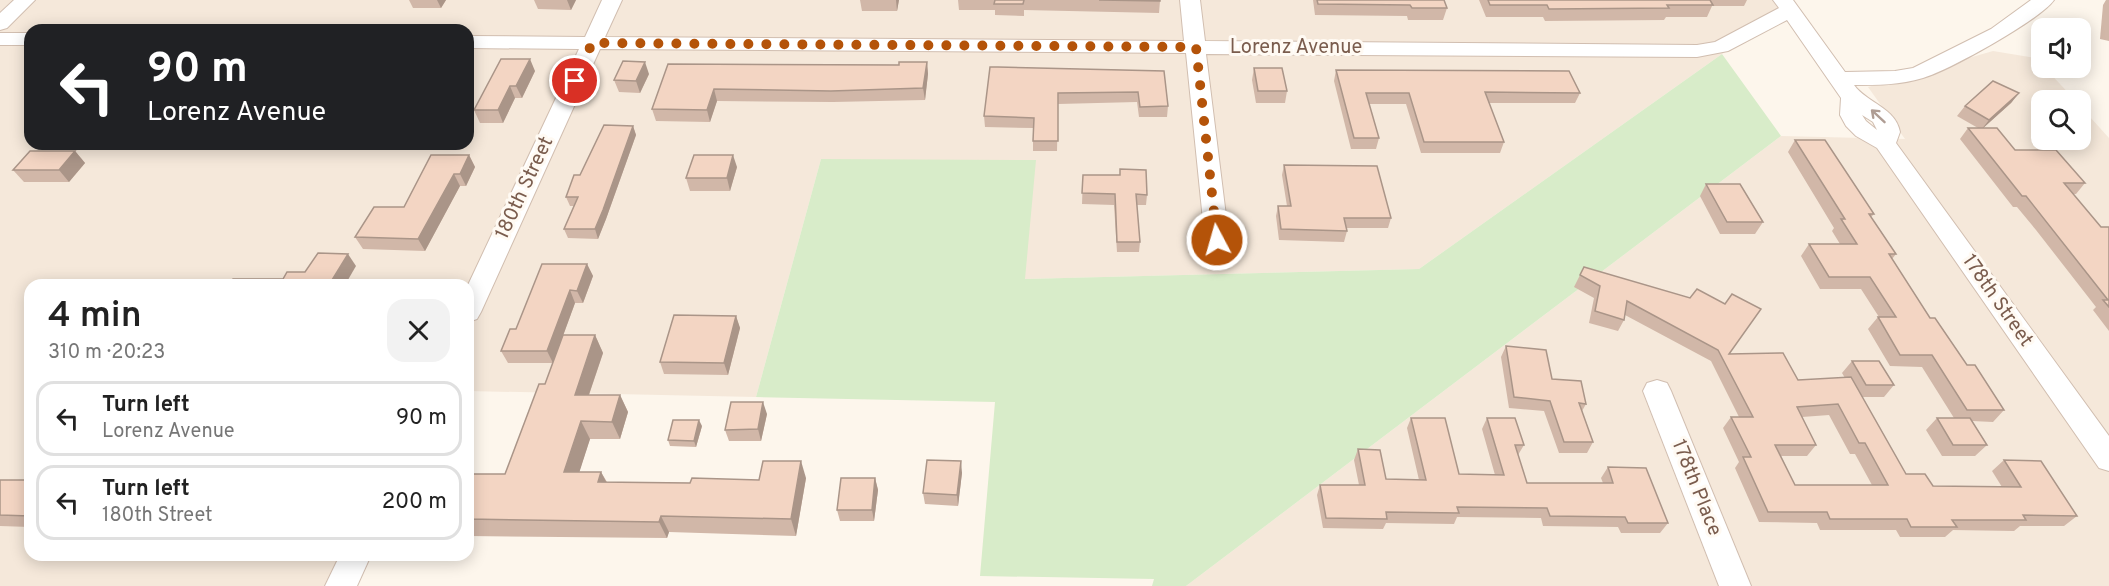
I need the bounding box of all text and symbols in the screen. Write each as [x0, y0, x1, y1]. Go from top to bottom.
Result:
map controls [2031, 18, 2091, 150]
button: sound [2031, 18, 2091, 78]
street label: Lorenz Avenue [1230, 35, 1362, 61]
text: 90 m [147, 44, 248, 97]
icon: left [48, 48, 126, 126]
pin [549, 55, 600, 106]
icon: arrive [558, 64, 591, 97]
button: search [2031, 90, 2091, 150]
text: Lorenz Avenue [147, 96, 326, 130]
one-way arrow [1871, 109, 1886, 123]
street label: 180th Street [490, 132, 560, 244]
position arrow [1185, 208, 1249, 272]
street label: 178th Street [1956, 250, 2038, 352]
text: 4 min [48, 294, 142, 340]
button: close [387, 299, 450, 362]
text: 310 m · 20:23 [48, 340, 165, 366]
text: Turn left [102, 392, 190, 419]
icon: left [51, 402, 84, 435]
text: 90 m [396, 405, 447, 432]
text: Lorenz Avenue [102, 419, 235, 445]
street label: 178th Place [1665, 436, 1727, 540]
text: Turn left [102, 476, 190, 503]
icon: left [51, 486, 84, 519]
text: 200 m [382, 489, 447, 516]
text: 180th Street [102, 503, 213, 529]

